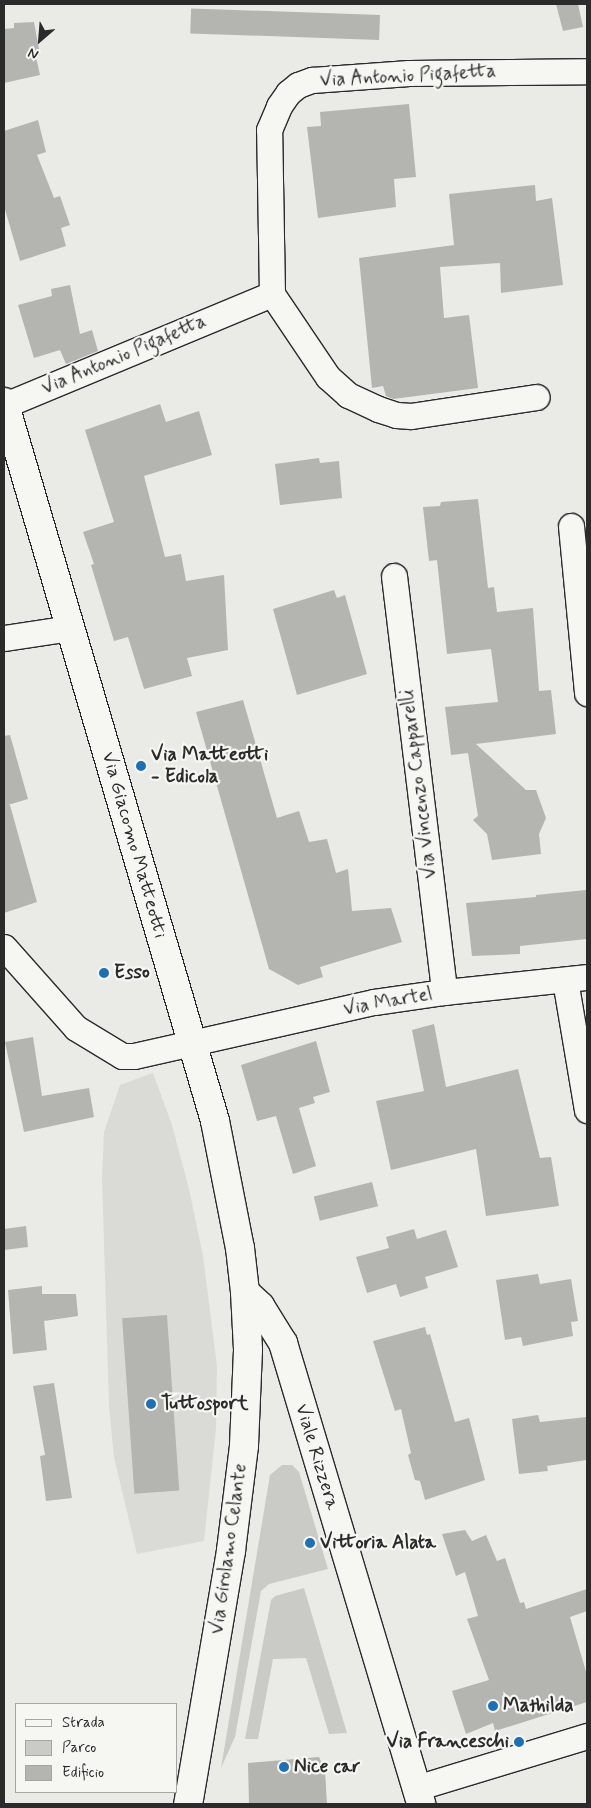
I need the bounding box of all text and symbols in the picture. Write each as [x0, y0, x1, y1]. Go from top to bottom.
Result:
north arrow [15, 15, 65, 65]
text: N [25, 43, 41, 64]
street label: Via Antonio Pigafetta [319, 60, 497, 92]
street label: Via Antonio Pigafetta [38, 310, 210, 400]
street label: Via Vincenzo Capparelli [396, 690, 442, 878]
place label: Via Matteotti - Edicola [151, 744, 267, 788]
street label: Via Giacomo Matteotti [97, 750, 171, 940]
marker: Via Matteotti - Edicola [135, 760, 147, 772]
place label: Esso [114, 962, 150, 984]
marker: Esso [98, 967, 110, 979]
street label: Via Martel [343, 983, 433, 1021]
place label: Tuttosport [161, 1393, 248, 1415]
marker: Tuttosport [145, 1398, 157, 1410]
street label: Viale Rizzera [290, 1402, 344, 1512]
street label: Via Girolamo Celante [205, 1459, 253, 1639]
place label: Vittoria Alata [320, 1532, 436, 1554]
marker: Vittoria Alata [304, 1537, 316, 1549]
place label: Mathilda [503, 1695, 574, 1717]
marker: Mathilda [487, 1700, 499, 1712]
legend [15, 1703, 178, 1793]
text: Strada [62, 1713, 105, 1733]
place label: Via Franceschi [388, 1731, 509, 1753]
marker: Via Franceschi [513, 1736, 525, 1748]
text: Parco [62, 1738, 96, 1758]
place label: Nice car [294, 1756, 359, 1778]
marker: Nice car [278, 1761, 290, 1773]
text: Edificio [62, 1763, 104, 1783]

